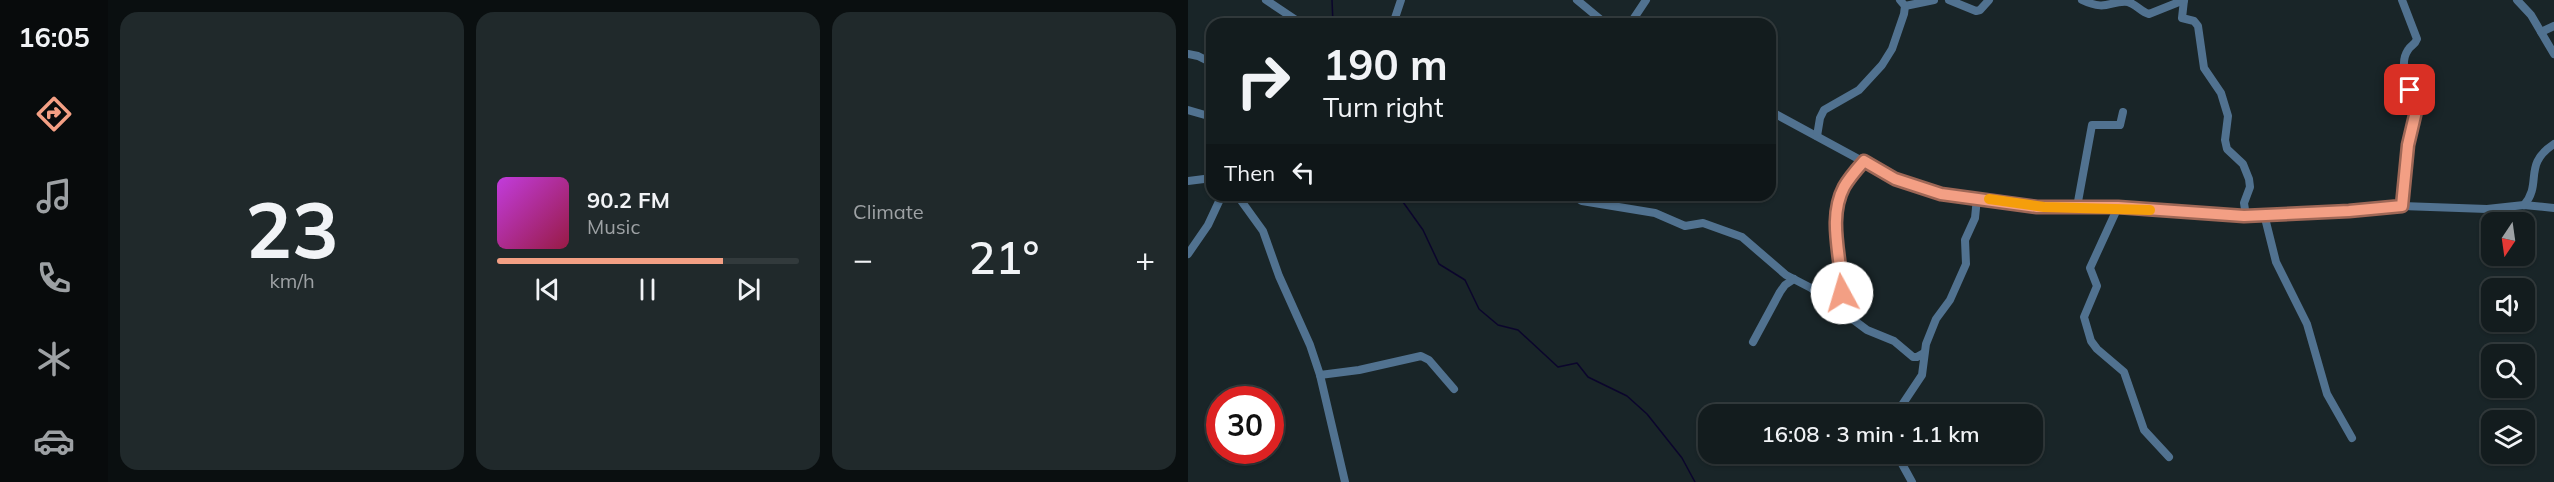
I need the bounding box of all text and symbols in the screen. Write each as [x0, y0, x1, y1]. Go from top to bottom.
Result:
text: 16:05 [18, 20, 90, 54]
text: 190 m [1323, 38, 1448, 91]
icon: right [1224, 42, 1302, 120]
pin [2384, 64, 2435, 115]
icon: arrive [2393, 73, 2426, 106]
text: Turn right [1323, 90, 1443, 124]
icon: directions [33, 93, 75, 135]
icon: left [1287, 156, 1320, 189]
text: Then [1224, 159, 1275, 187]
icon: music [33, 175, 75, 217]
text: 23 [245, 180, 339, 278]
text: 90.2 FM [587, 186, 670, 214]
text: Climate [853, 199, 924, 224]
north arrow [2481, 212, 2535, 266]
map controls [2481, 212, 2535, 464]
text: Music [587, 214, 640, 239]
text: 21° [969, 229, 1039, 285]
text: − [853, 238, 873, 279]
text: + [1135, 238, 1155, 279]
icon: phone [33, 257, 75, 299]
position arrow [1810, 261, 1874, 325]
text: km/h [269, 268, 315, 293]
icon: previous [531, 273, 564, 306]
icon: pause [631, 273, 664, 306]
icon: next [732, 273, 765, 306]
button: sound [2481, 278, 2535, 332]
icon: climate [33, 338, 75, 380]
button: search [2481, 344, 2535, 398]
speed limit sign: 30 [1206, 386, 1284, 464]
button: layers [2481, 410, 2535, 464]
icon: car [33, 420, 75, 462]
text: 16:08 · 3 min · 1.1 km [1762, 420, 1979, 448]

